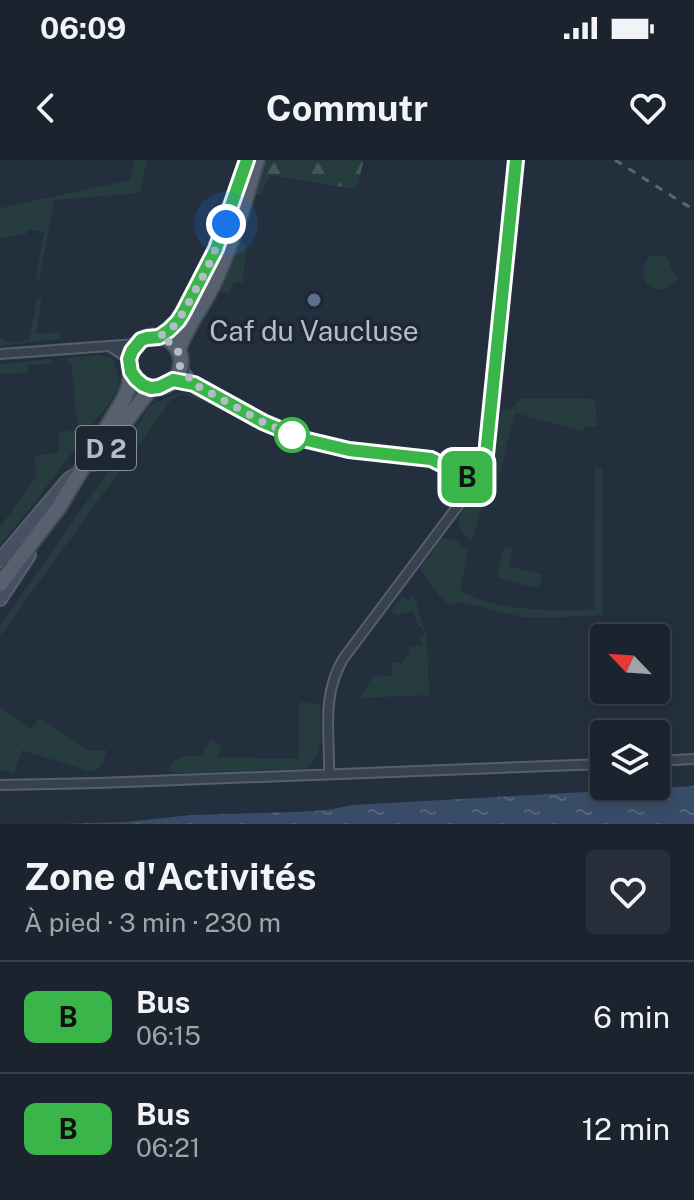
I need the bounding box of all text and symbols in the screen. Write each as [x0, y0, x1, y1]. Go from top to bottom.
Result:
text: 06:09 [40, 10, 126, 46]
icon: back [24, 86, 68, 130]
icon: heart [626, 86, 670, 130]
text: Commutr [266, 87, 428, 129]
your location [206, 204, 246, 244]
marker: Caf du Vaucluse [305, 291, 323, 309]
place label: Caf du Vaucluse [209, 314, 419, 347]
unlabelled marker [275, 418, 309, 452]
road number: D 2 [76, 426, 136, 470]
line badge: B [441, 451, 493, 503]
text: B [457, 460, 477, 493]
north arrow [590, 624, 670, 704]
map controls [590, 624, 670, 800]
button: layers [590, 720, 670, 800]
button: heart [586, 850, 670, 934]
text: Zone d'Activités [24, 854, 316, 899]
text: À pied · 3 min · 230 m [24, 907, 281, 938]
text: Bus [136, 984, 190, 1020]
text: 6 min [593, 999, 670, 1035]
text: B [58, 1000, 78, 1033]
text: 06:15 [136, 1020, 201, 1051]
text: Bus [136, 1096, 190, 1132]
text: 12 min [582, 1111, 670, 1147]
text: B [58, 1112, 78, 1145]
text: 06:21 [136, 1132, 200, 1163]

